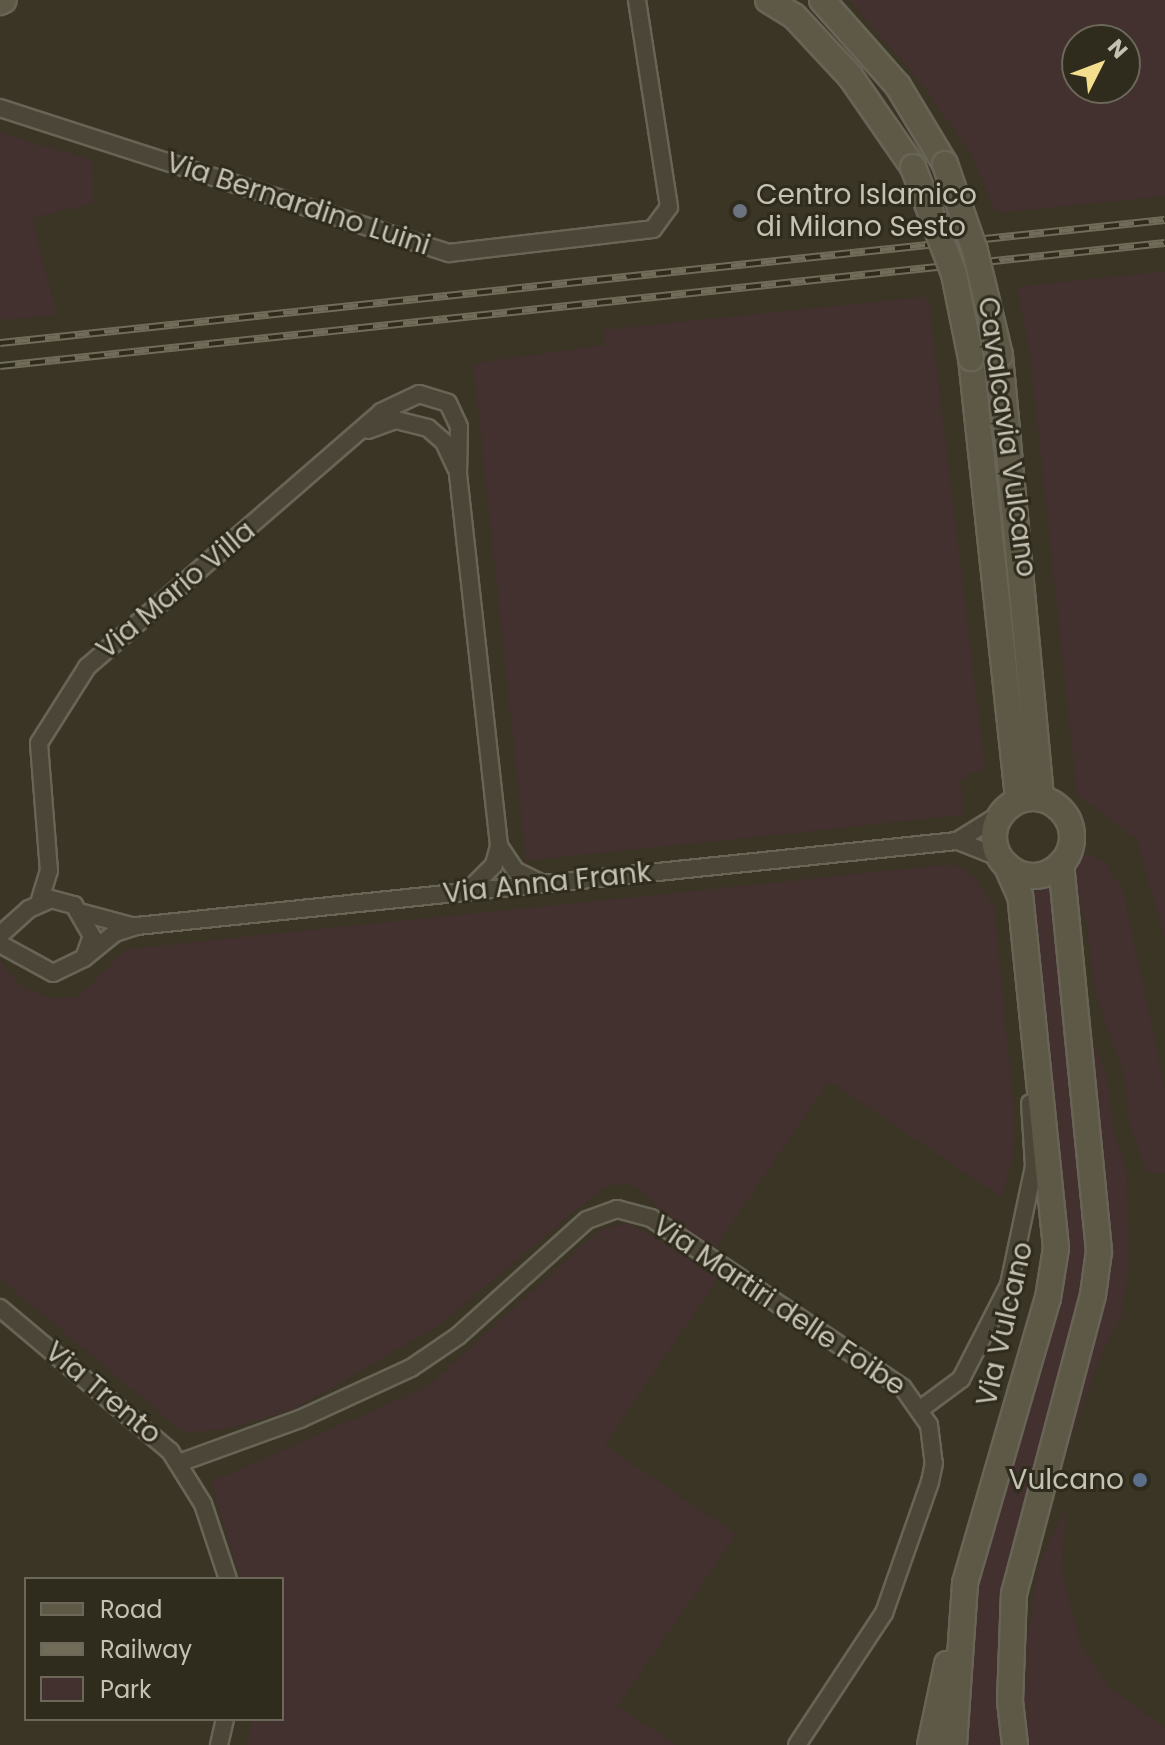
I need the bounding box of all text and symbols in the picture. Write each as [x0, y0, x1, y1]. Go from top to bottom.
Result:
north arrow [1061, 24, 1141, 104]
text: N [1101, 32, 1135, 65]
street label: Via Bernardino Luini [162, 145, 434, 263]
place label: Centro Islamico di Milano Sesto [756, 178, 977, 244]
marker: Centro Islamico di Milano Sesto [731, 202, 749, 220]
street label: Cavalcavia Vulcano [971, 295, 1043, 579]
street label: Via Mario Villa [90, 514, 262, 666]
street label: Via Anna Frank [441, 855, 653, 911]
street label: Via Martiri delle Foibe [646, 1209, 912, 1403]
street label: Via Vulcano [970, 1239, 1040, 1409]
street label: Via Trento [38, 1335, 168, 1451]
place label: Vulcano [1009, 1463, 1124, 1497]
marker: Vulcano [1131, 1471, 1149, 1489]
legend [24, 1577, 284, 1721]
text: Road [100, 1593, 162, 1626]
text: Railway [100, 1633, 192, 1666]
text: Park [100, 1673, 151, 1706]

